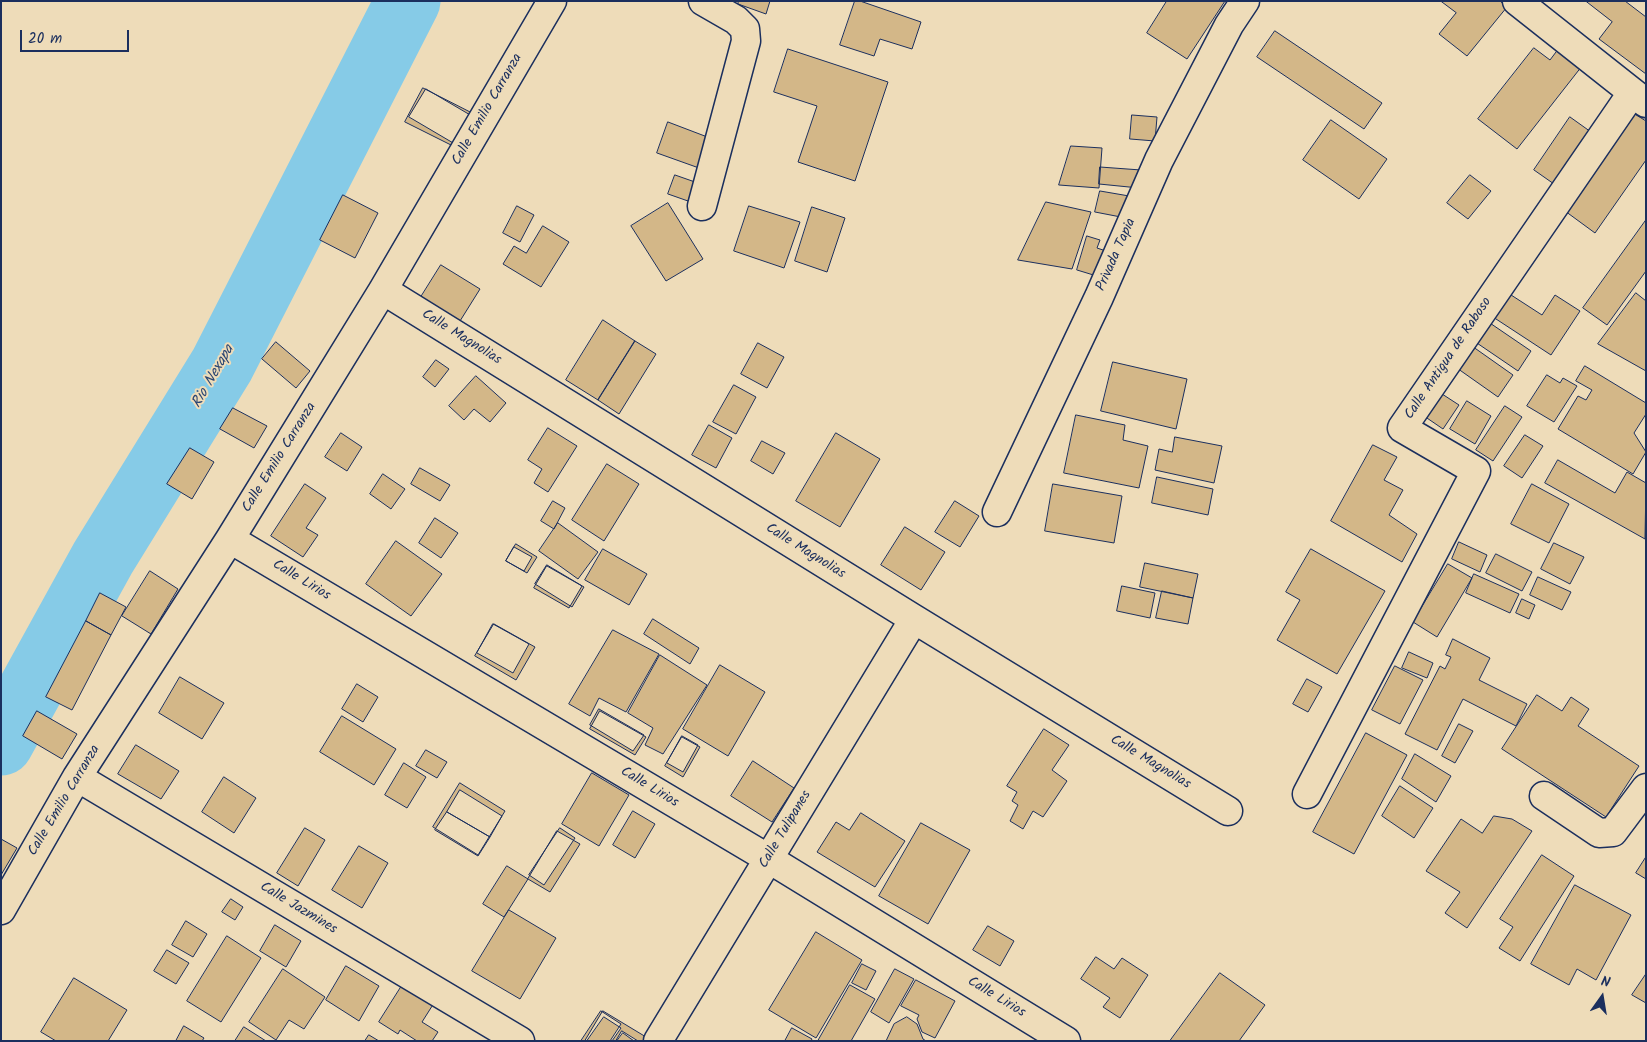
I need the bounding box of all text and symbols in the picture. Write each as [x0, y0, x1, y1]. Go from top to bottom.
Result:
scale bar [22, 20, 131, 52]
text: 20 m [28, 27, 62, 51]
street label: Calle Emilio Carranza [449, 51, 527, 169]
street label: Privada Tapia [1093, 216, 1141, 294]
street label: Calle Antigua de Raboso [1402, 295, 1496, 423]
street label: Calle Magnolias [418, 307, 504, 369]
water label: Rio Nexapa [189, 342, 239, 412]
street label: Calle Emilio Carranza [239, 400, 321, 516]
street label: Calle Magnolias [762, 521, 848, 583]
street label: Calle Lirios [269, 557, 333, 605]
street label: Calle Magnolias [1107, 732, 1193, 794]
street label: Calle Emilio Carranza [25, 743, 105, 859]
street label: Calle Lirios [617, 764, 681, 812]
street label: Calle Tulipanes [756, 788, 816, 872]
street label: Calle Jazmines [256, 879, 340, 939]
text: N [1599, 971, 1612, 994]
north arrow [1577, 972, 1627, 1022]
street label: Calle Lirios [964, 974, 1028, 1022]

